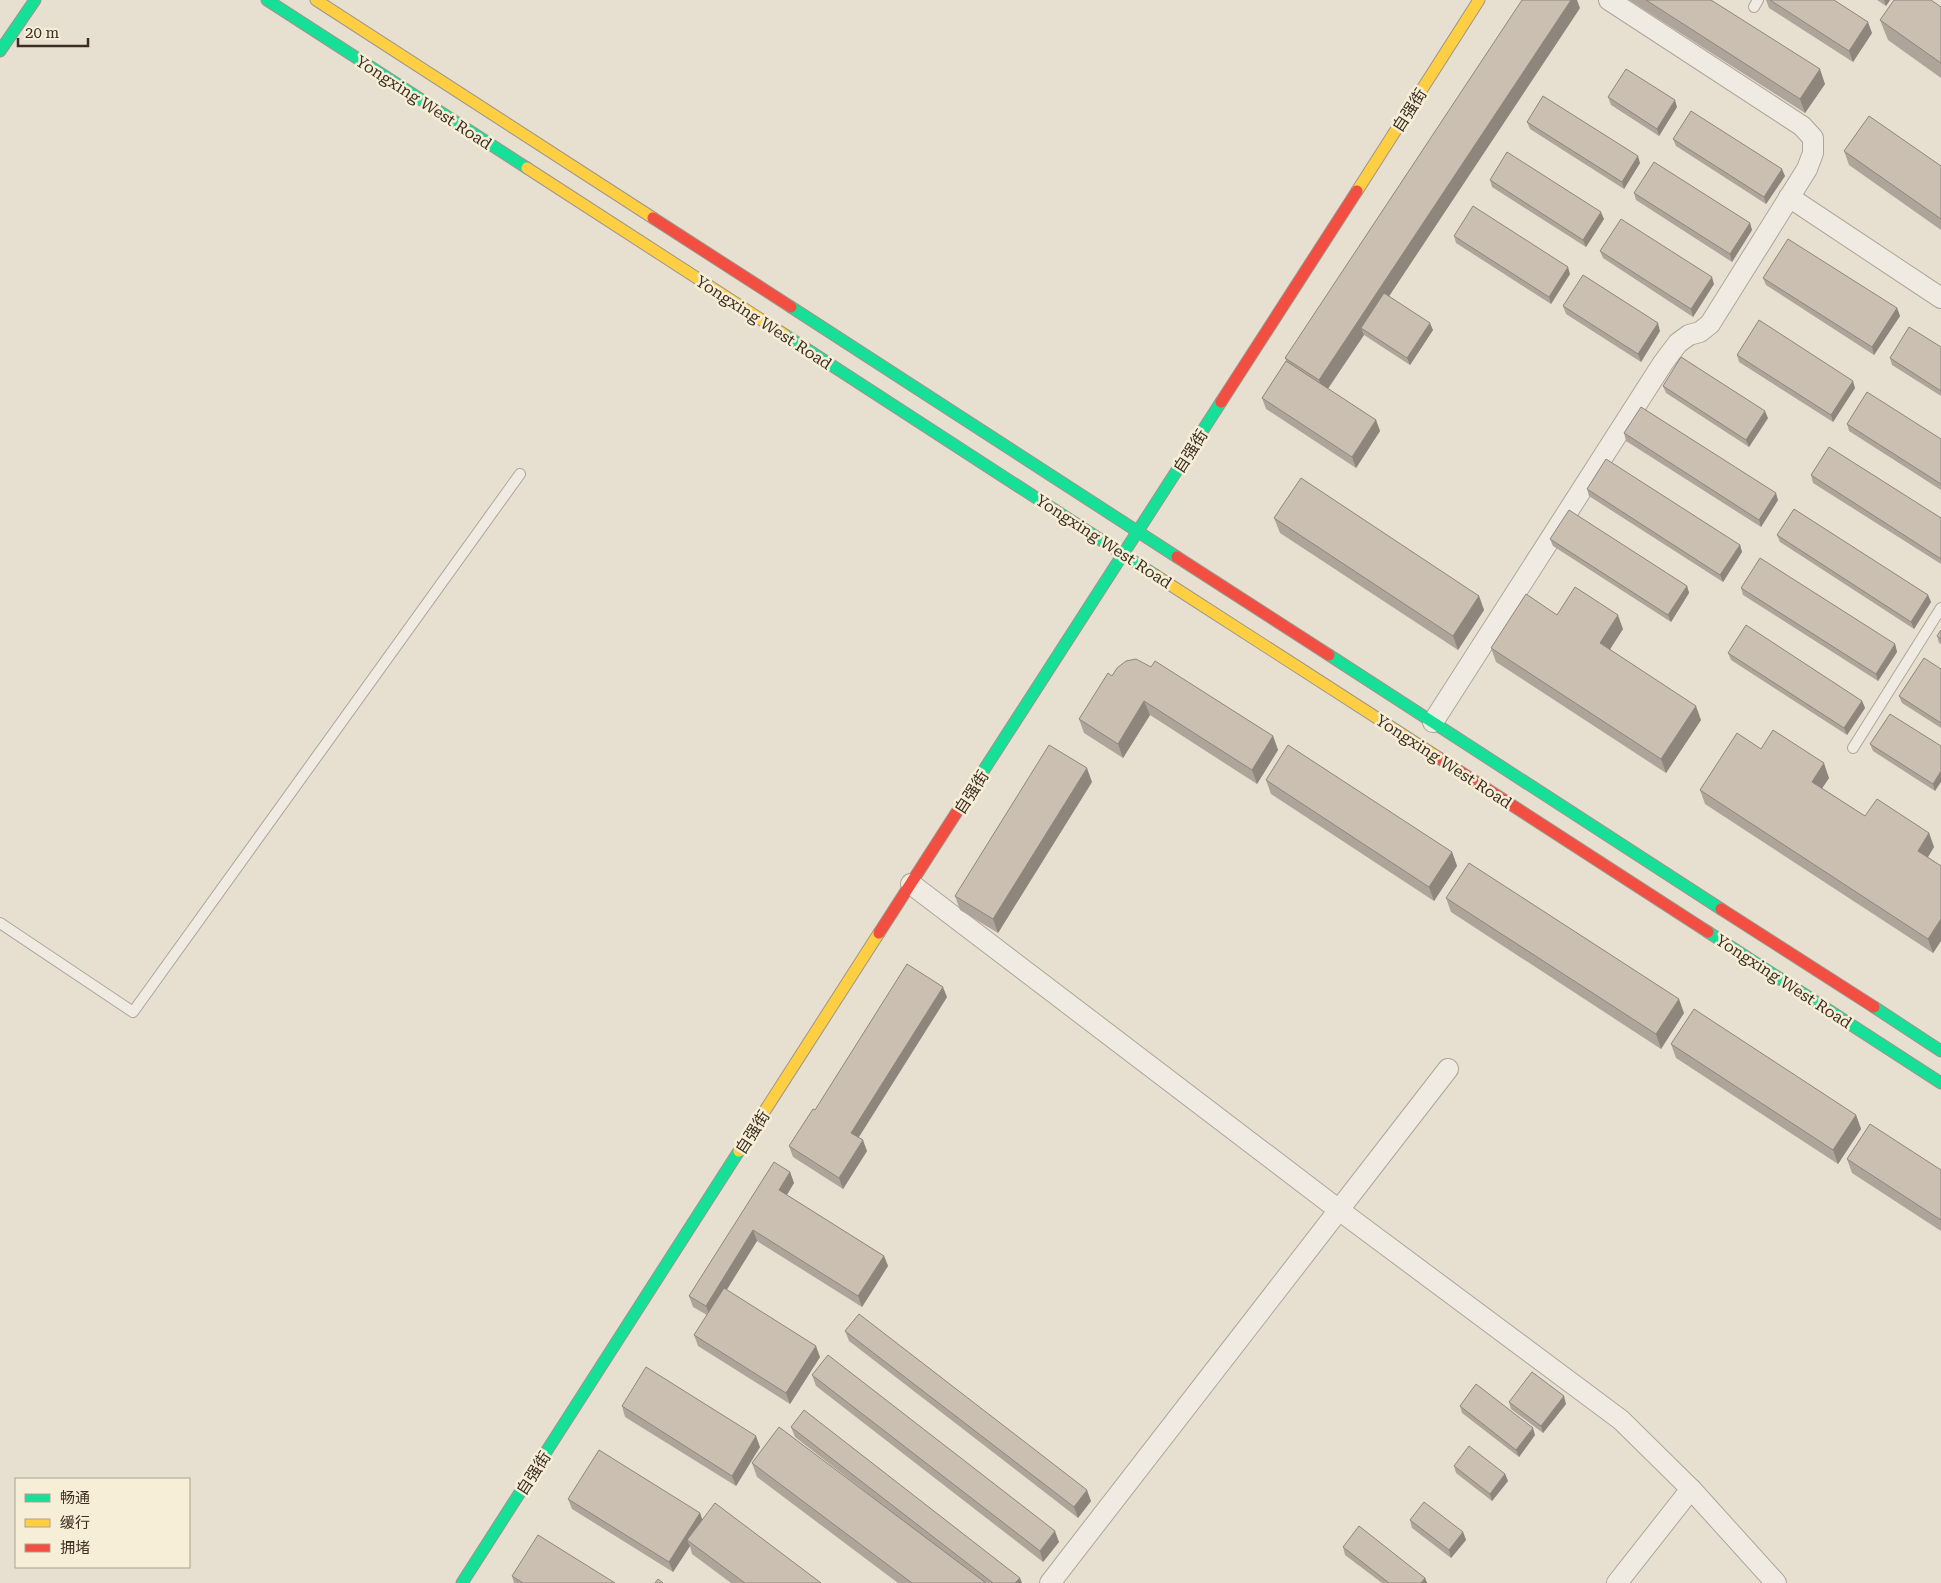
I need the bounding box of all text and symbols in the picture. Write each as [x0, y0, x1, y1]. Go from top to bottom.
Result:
scale bar [18, 15, 88, 47]
text: 20 m [25, 24, 60, 42]
street label: Yongxing West Road [352, 51, 495, 154]
street label: 自强街 [1388, 85, 1430, 136]
street label: Yongxing West Road [692, 271, 835, 374]
street label: 自强街 [1169, 426, 1211, 477]
street label: Yongxing West Road [1032, 490, 1175, 593]
street label: Yongxing West Road [1372, 710, 1515, 813]
street label: 自强街 [950, 767, 992, 818]
street label: Yongxing West Road [1712, 930, 1855, 1033]
street label: 自强街 [731, 1107, 773, 1158]
street label: 自强街 [512, 1448, 554, 1499]
legend [15, 1478, 190, 1568]
text: 畅通 [60, 1489, 90, 1507]
text: 缓行 [60, 1514, 90, 1532]
text: 拥堵 [60, 1539, 90, 1557]

